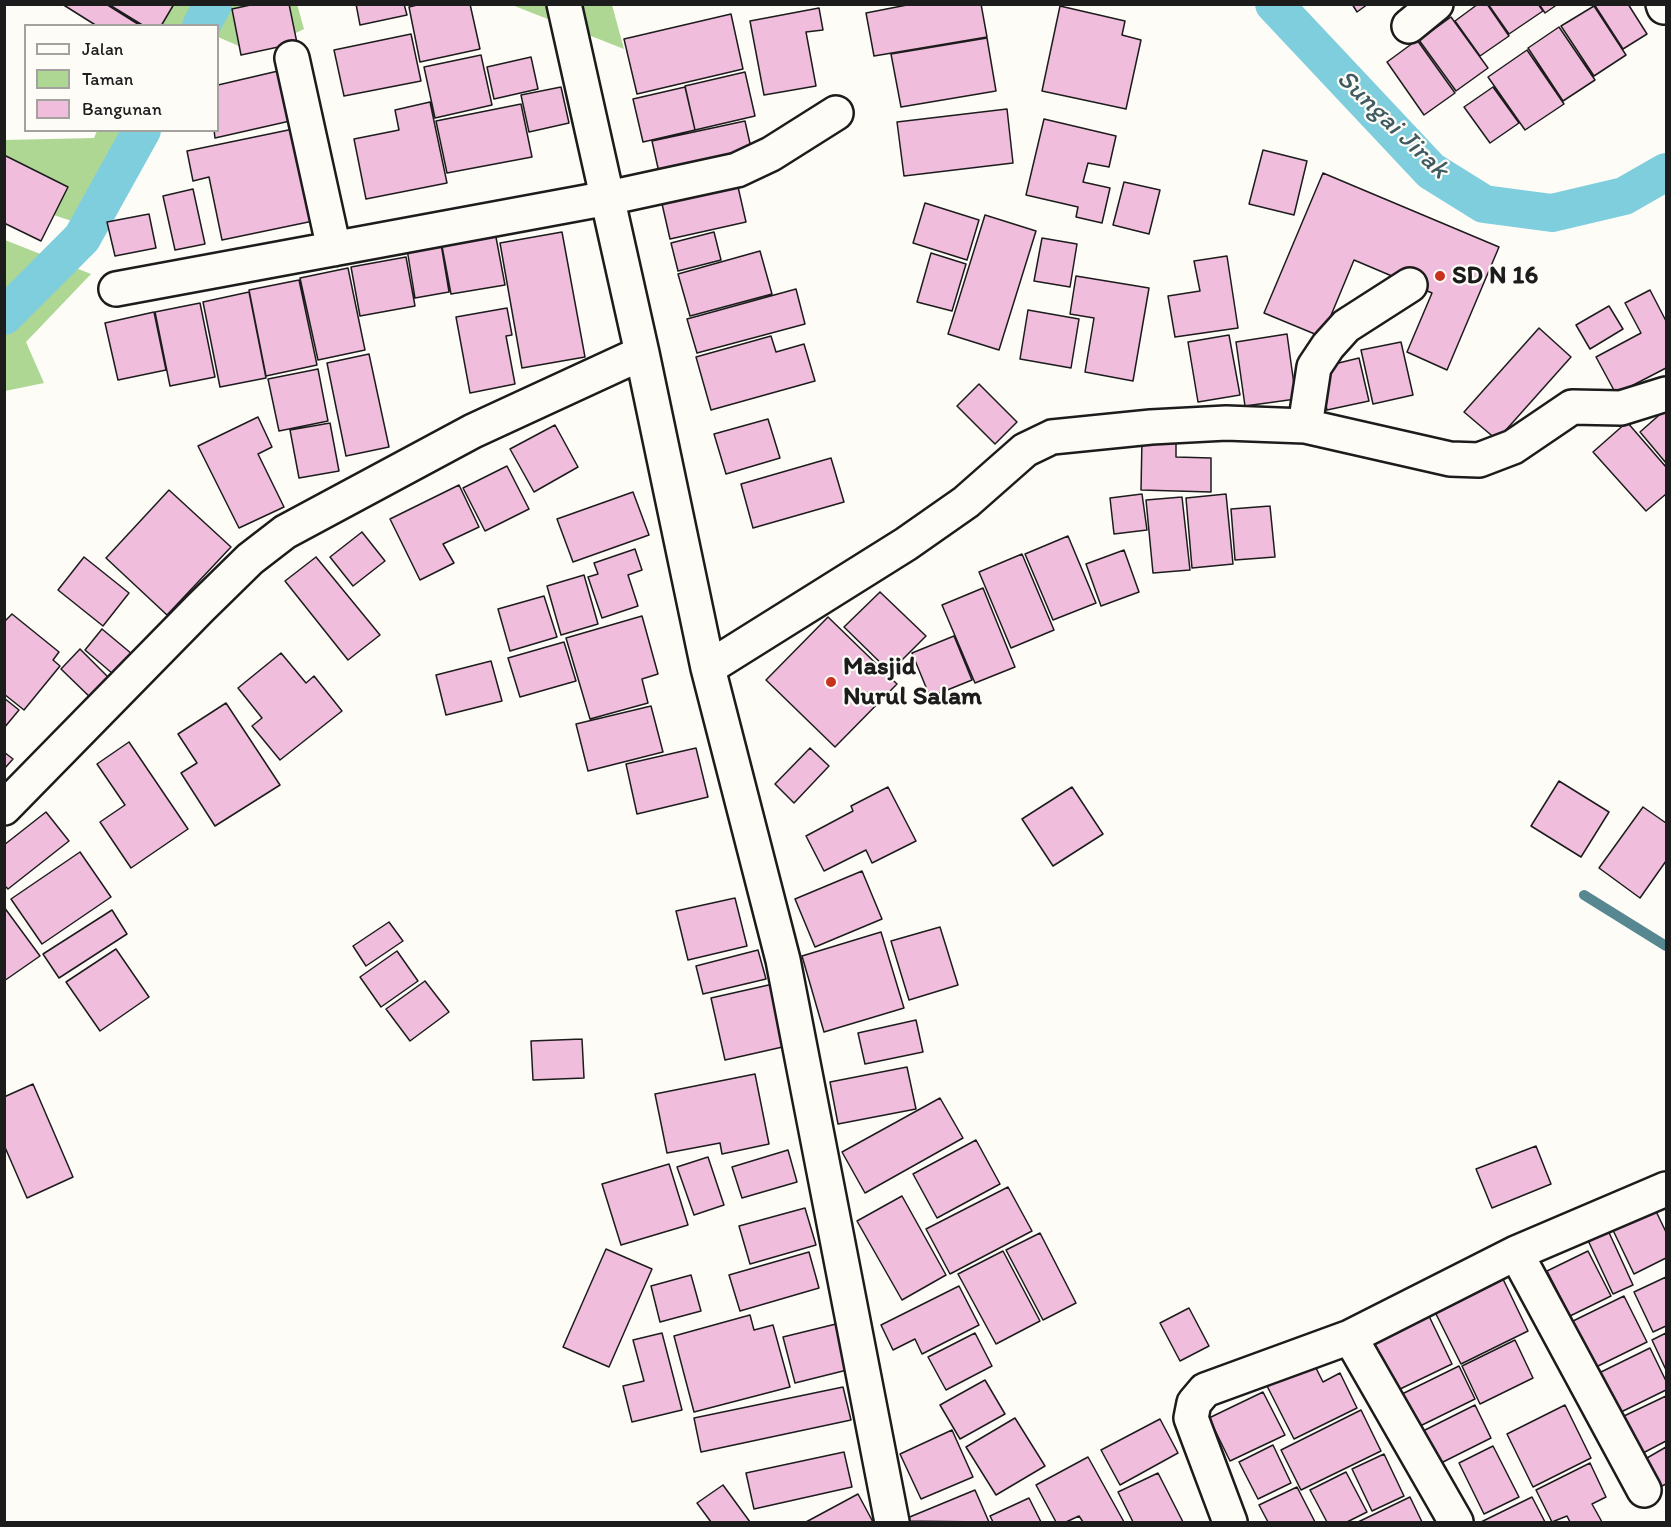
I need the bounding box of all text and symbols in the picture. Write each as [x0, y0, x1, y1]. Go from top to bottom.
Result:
legend [24, 24, 219, 132]
text: Jalan [82, 38, 123, 60]
water label: Sungai Jirak [1329, 64, 1455, 186]
text: Taman [82, 68, 133, 90]
text: Bangunan [82, 98, 162, 120]
place label: SD N 16 [1452, 260, 1538, 292]
marker: SD N 16 [1433, 269, 1447, 283]
place label: Masjid Nurul Salam [843, 651, 982, 712]
marker: Masjid Nurul Salam [824, 675, 838, 689]

